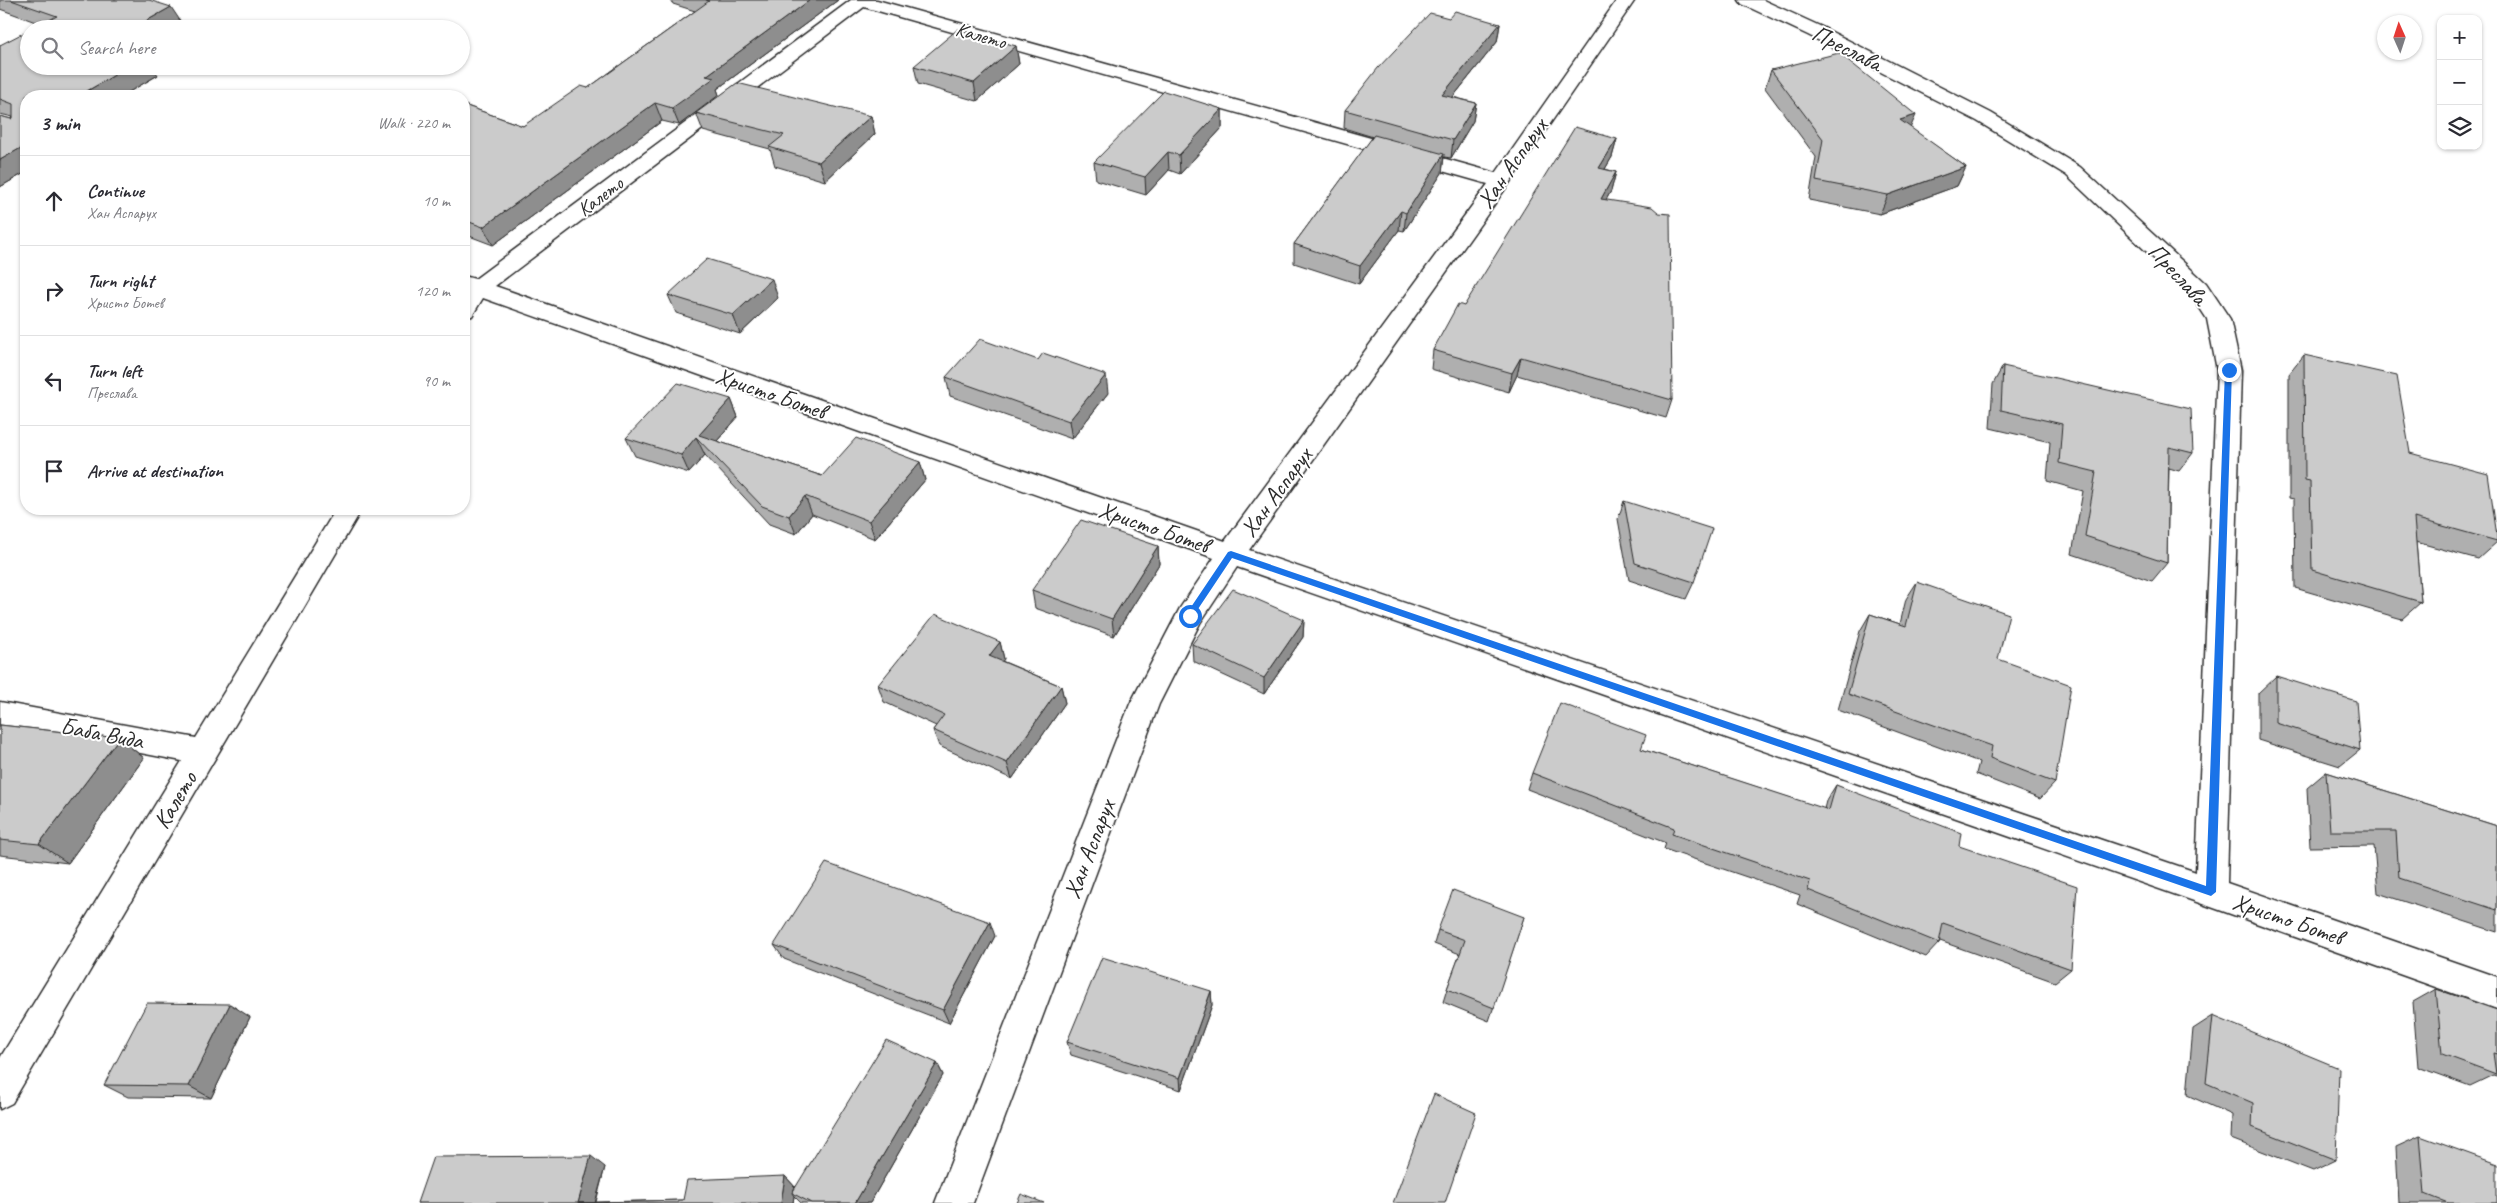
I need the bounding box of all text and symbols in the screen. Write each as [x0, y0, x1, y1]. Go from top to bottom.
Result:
north arrow [2377, 15, 2422, 60]
map controls [2437, 15, 2482, 150]
button: + [2437, 15, 2482, 60]
street label: Калето [953, 16, 1010, 55]
street label: Преслава [1807, 18, 1889, 79]
search box [20, 20, 470, 75]
icon: search [38, 34, 66, 62]
text: Search here [78, 36, 155, 60]
button: − [2437, 60, 2482, 105]
button: layers [2437, 105, 2482, 150]
text: 3 min [40, 110, 80, 136]
street label: Хан Аспарух [1470, 111, 1555, 214]
text: Walk · 220 m [378, 113, 450, 133]
street label: Калето [572, 170, 629, 222]
text: Continue [87, 179, 144, 203]
icon: ahead [40, 187, 68, 215]
text: 10 m [423, 191, 450, 211]
text: Хан Аспарух [87, 203, 156, 223]
street label: Преслава [2142, 237, 2216, 313]
text: Turn right [87, 269, 154, 293]
icon: right [40, 277, 68, 305]
text: 120 m [416, 281, 450, 301]
text: Христо Ботев [87, 293, 163, 313]
text: Turn left [87, 359, 142, 383]
route end [2218, 359, 2241, 382]
street label: Христо Ботев [712, 360, 834, 427]
icon: left [40, 367, 68, 395]
text: 90 m [423, 371, 450, 391]
text: Преслава [87, 383, 137, 403]
street label: Хан Аспарух [1234, 440, 1320, 543]
icon: arrive [40, 457, 68, 485]
text: Arrive at destination [87, 459, 223, 483]
street label: Христо Ботев [1095, 494, 1217, 561]
route start [1179, 605, 1202, 628]
street label: Баба Вида [58, 710, 147, 756]
street label: Калето [146, 765, 205, 834]
street label: Хан Аспарух [1056, 794, 1122, 903]
street label: Христо Ботев [2229, 886, 2351, 953]

